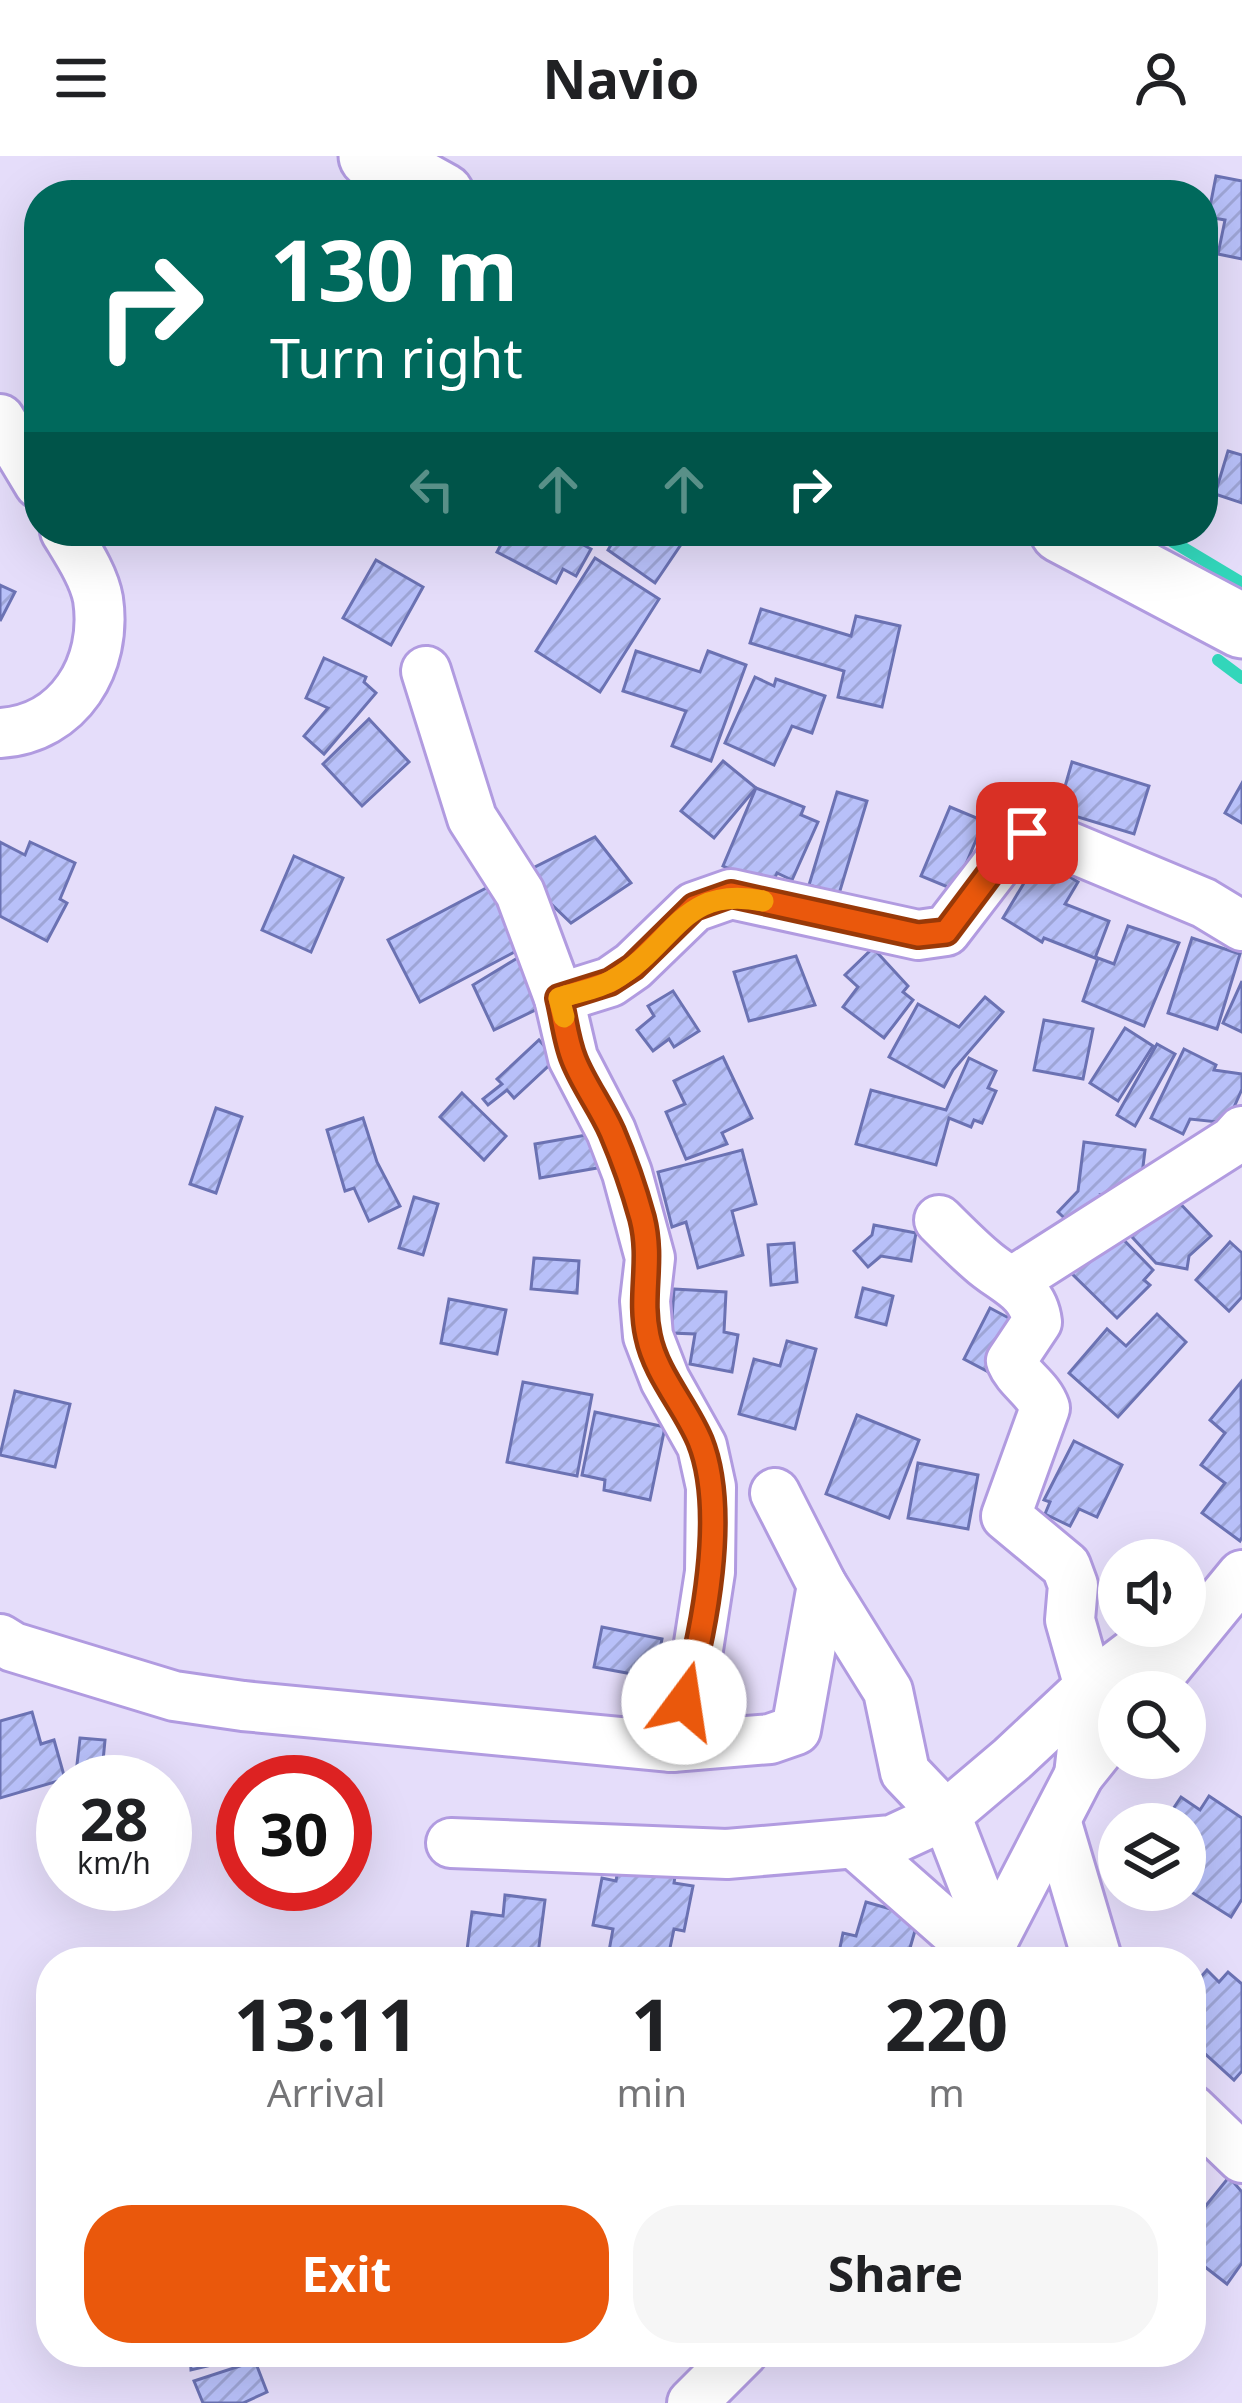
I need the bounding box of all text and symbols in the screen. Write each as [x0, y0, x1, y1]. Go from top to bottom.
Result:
text: Navio [543, 41, 699, 115]
icon: menu [48, 45, 114, 111]
icon: person [1128, 45, 1194, 111]
text: 130 m [270, 211, 518, 326]
icon: right [72, 228, 228, 384]
text: Turn right [270, 320, 523, 394]
icon: left [399, 456, 465, 522]
icon: ahead [525, 456, 591, 522]
icon: ahead [651, 456, 717, 522]
icon: right [777, 456, 843, 522]
pin [976, 782, 1078, 884]
icon: arrive [994, 800, 1060, 866]
map controls [1098, 1539, 1206, 1911]
button: sound [1098, 1539, 1206, 1647]
position arrow [621, 1639, 747, 1765]
button: search [1098, 1671, 1206, 1779]
speed limit sign: 30 [216, 1755, 372, 1911]
text: 28 [80, 1777, 148, 1859]
button: layers [1098, 1803, 1206, 1911]
text: km/h [77, 1842, 151, 1883]
text: 13:11 [234, 1974, 419, 2072]
text: 1 [631, 1974, 672, 2072]
text: 220 [885, 1974, 1008, 2072]
text: Arrival [267, 2065, 386, 2118]
text: min [616, 2065, 687, 2118]
text: m [928, 2065, 965, 2118]
button: Exit [84, 2205, 609, 2343]
button: Share [633, 2205, 1158, 2343]

